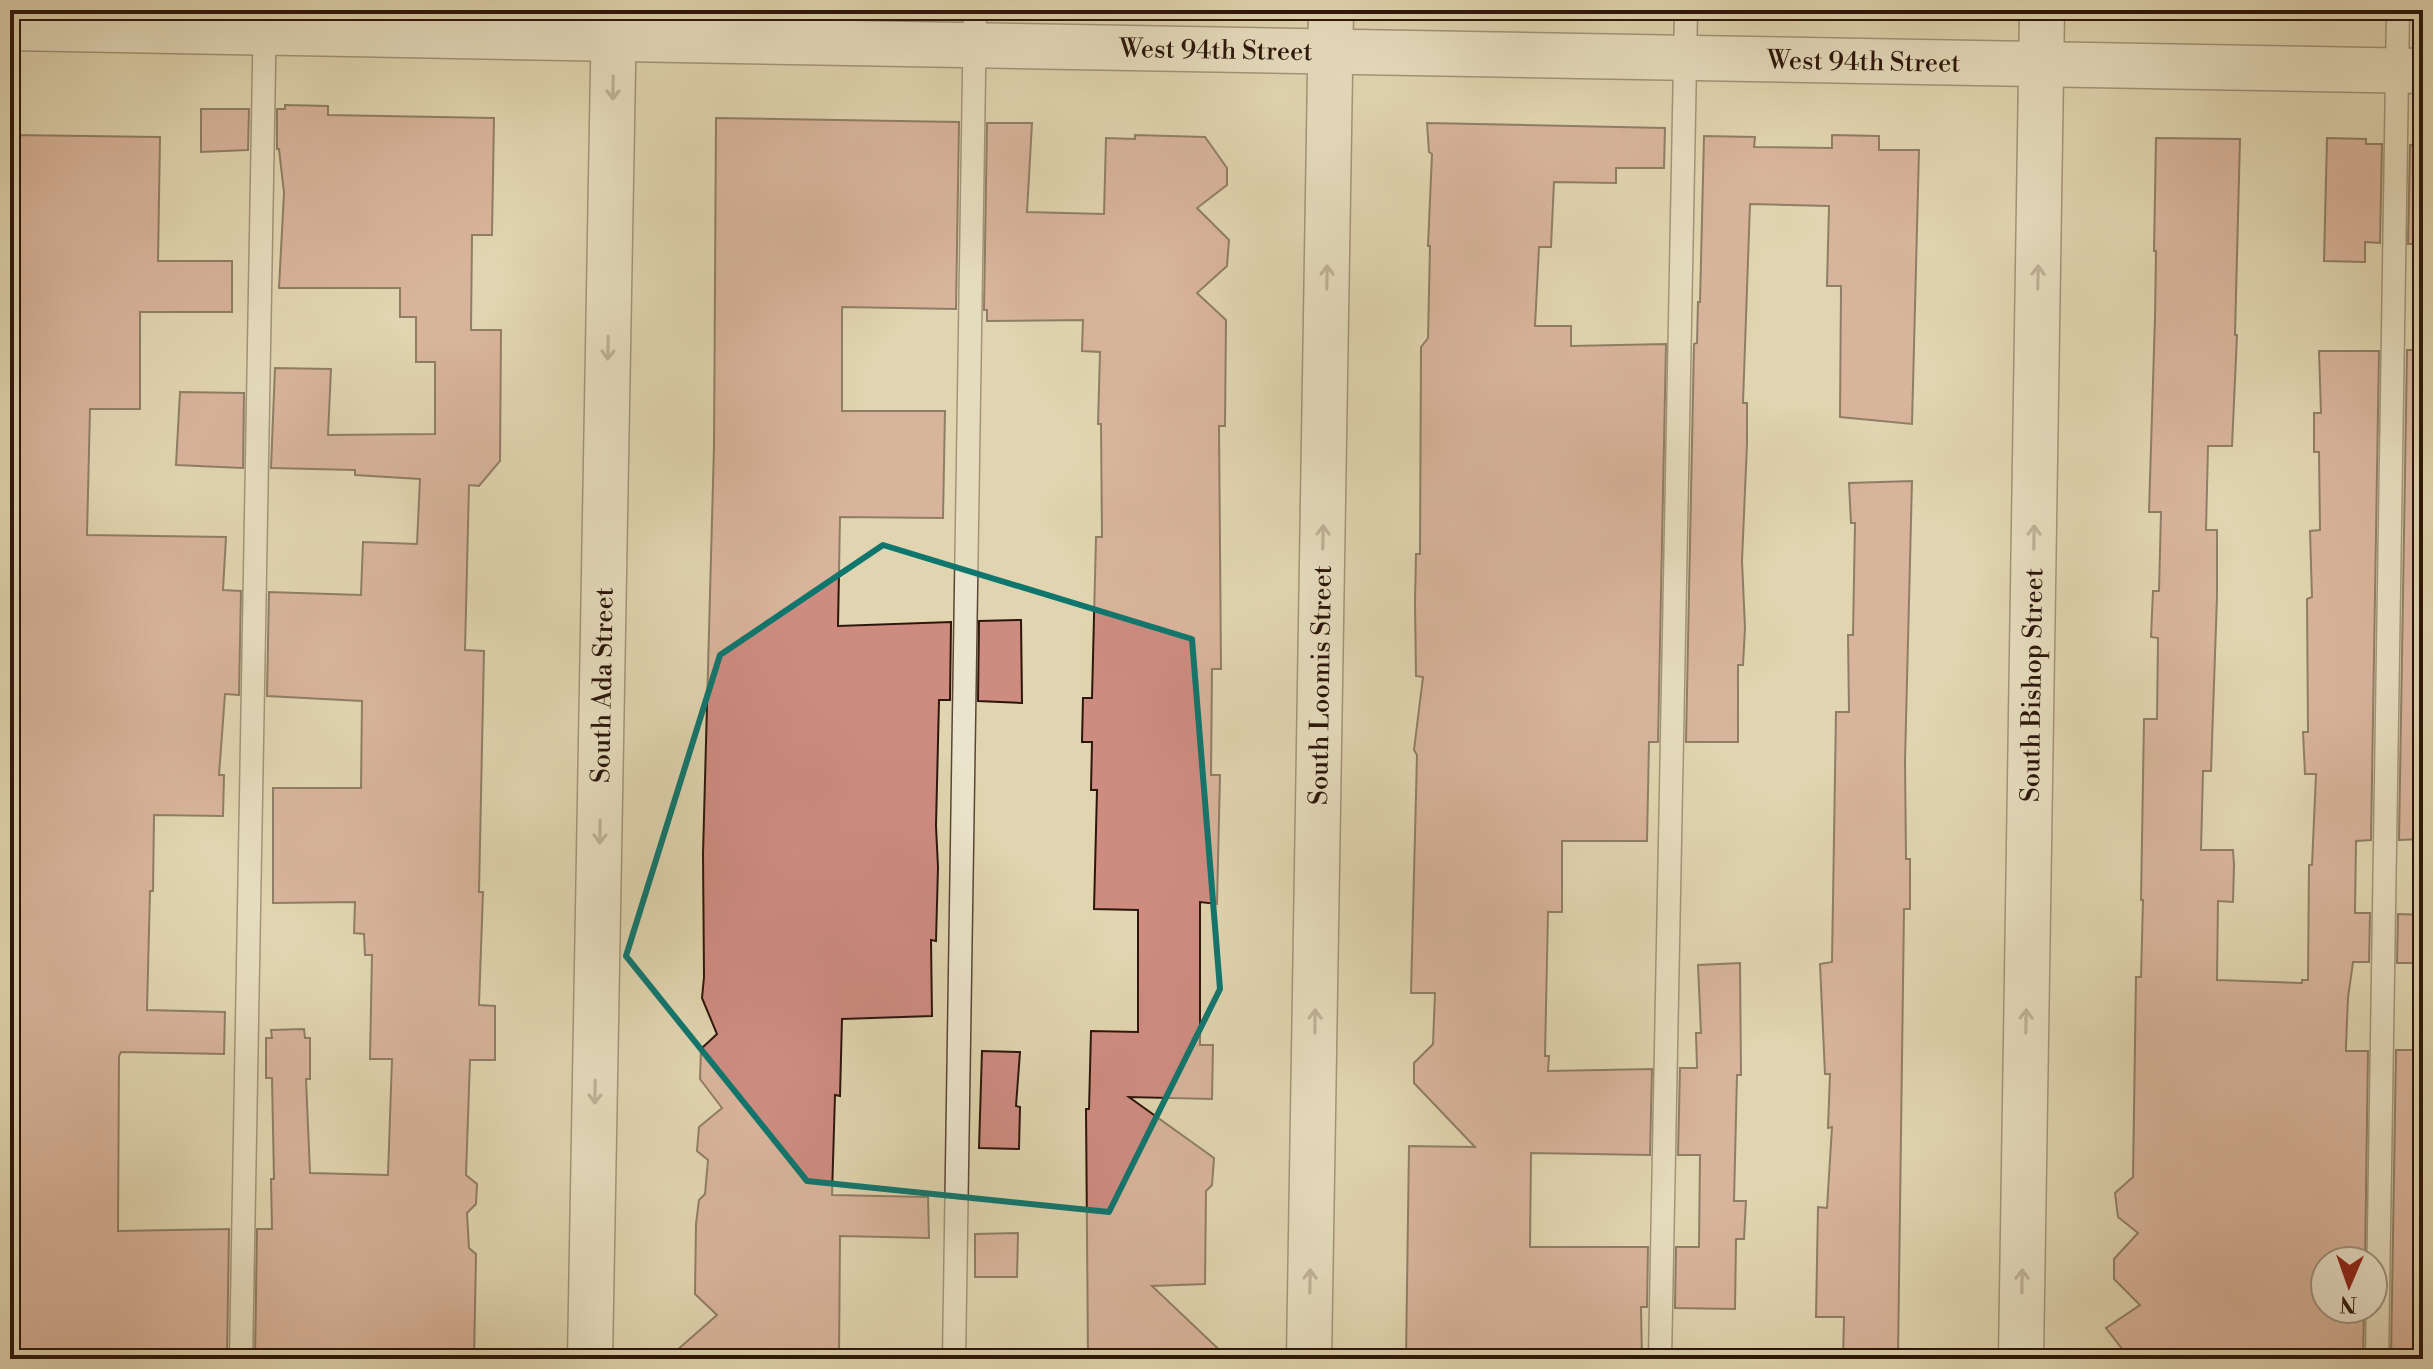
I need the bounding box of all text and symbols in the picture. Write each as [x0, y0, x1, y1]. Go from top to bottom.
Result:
street label: West 94th Street [1118, 33, 1313, 68]
street label: West 94th Street [1766, 44, 1961, 80]
one-way arrow [605, 74, 621, 101]
one-way arrow [1319, 264, 1335, 291]
one-way arrow [2030, 264, 2046, 291]
one-way arrow [601, 334, 616, 361]
one-way arrow [1315, 524, 1330, 551]
one-way arrow [2026, 524, 2042, 551]
street label: South Loomis Street [1303, 565, 1339, 805]
street label: South Bishop Street [2015, 568, 2050, 802]
street label: South Ada Street [585, 587, 621, 783]
one-way arrow [592, 818, 608, 845]
one-way arrow [1307, 1008, 1322, 1035]
one-way arrow [2019, 1008, 2034, 1035]
one-way arrow [587, 1078, 603, 1105]
north arrow [2309, 1245, 2389, 1325]
one-way arrow [1302, 1268, 1318, 1295]
one-way arrow [2014, 1268, 2030, 1295]
text: N [2339, 1290, 2358, 1317]

